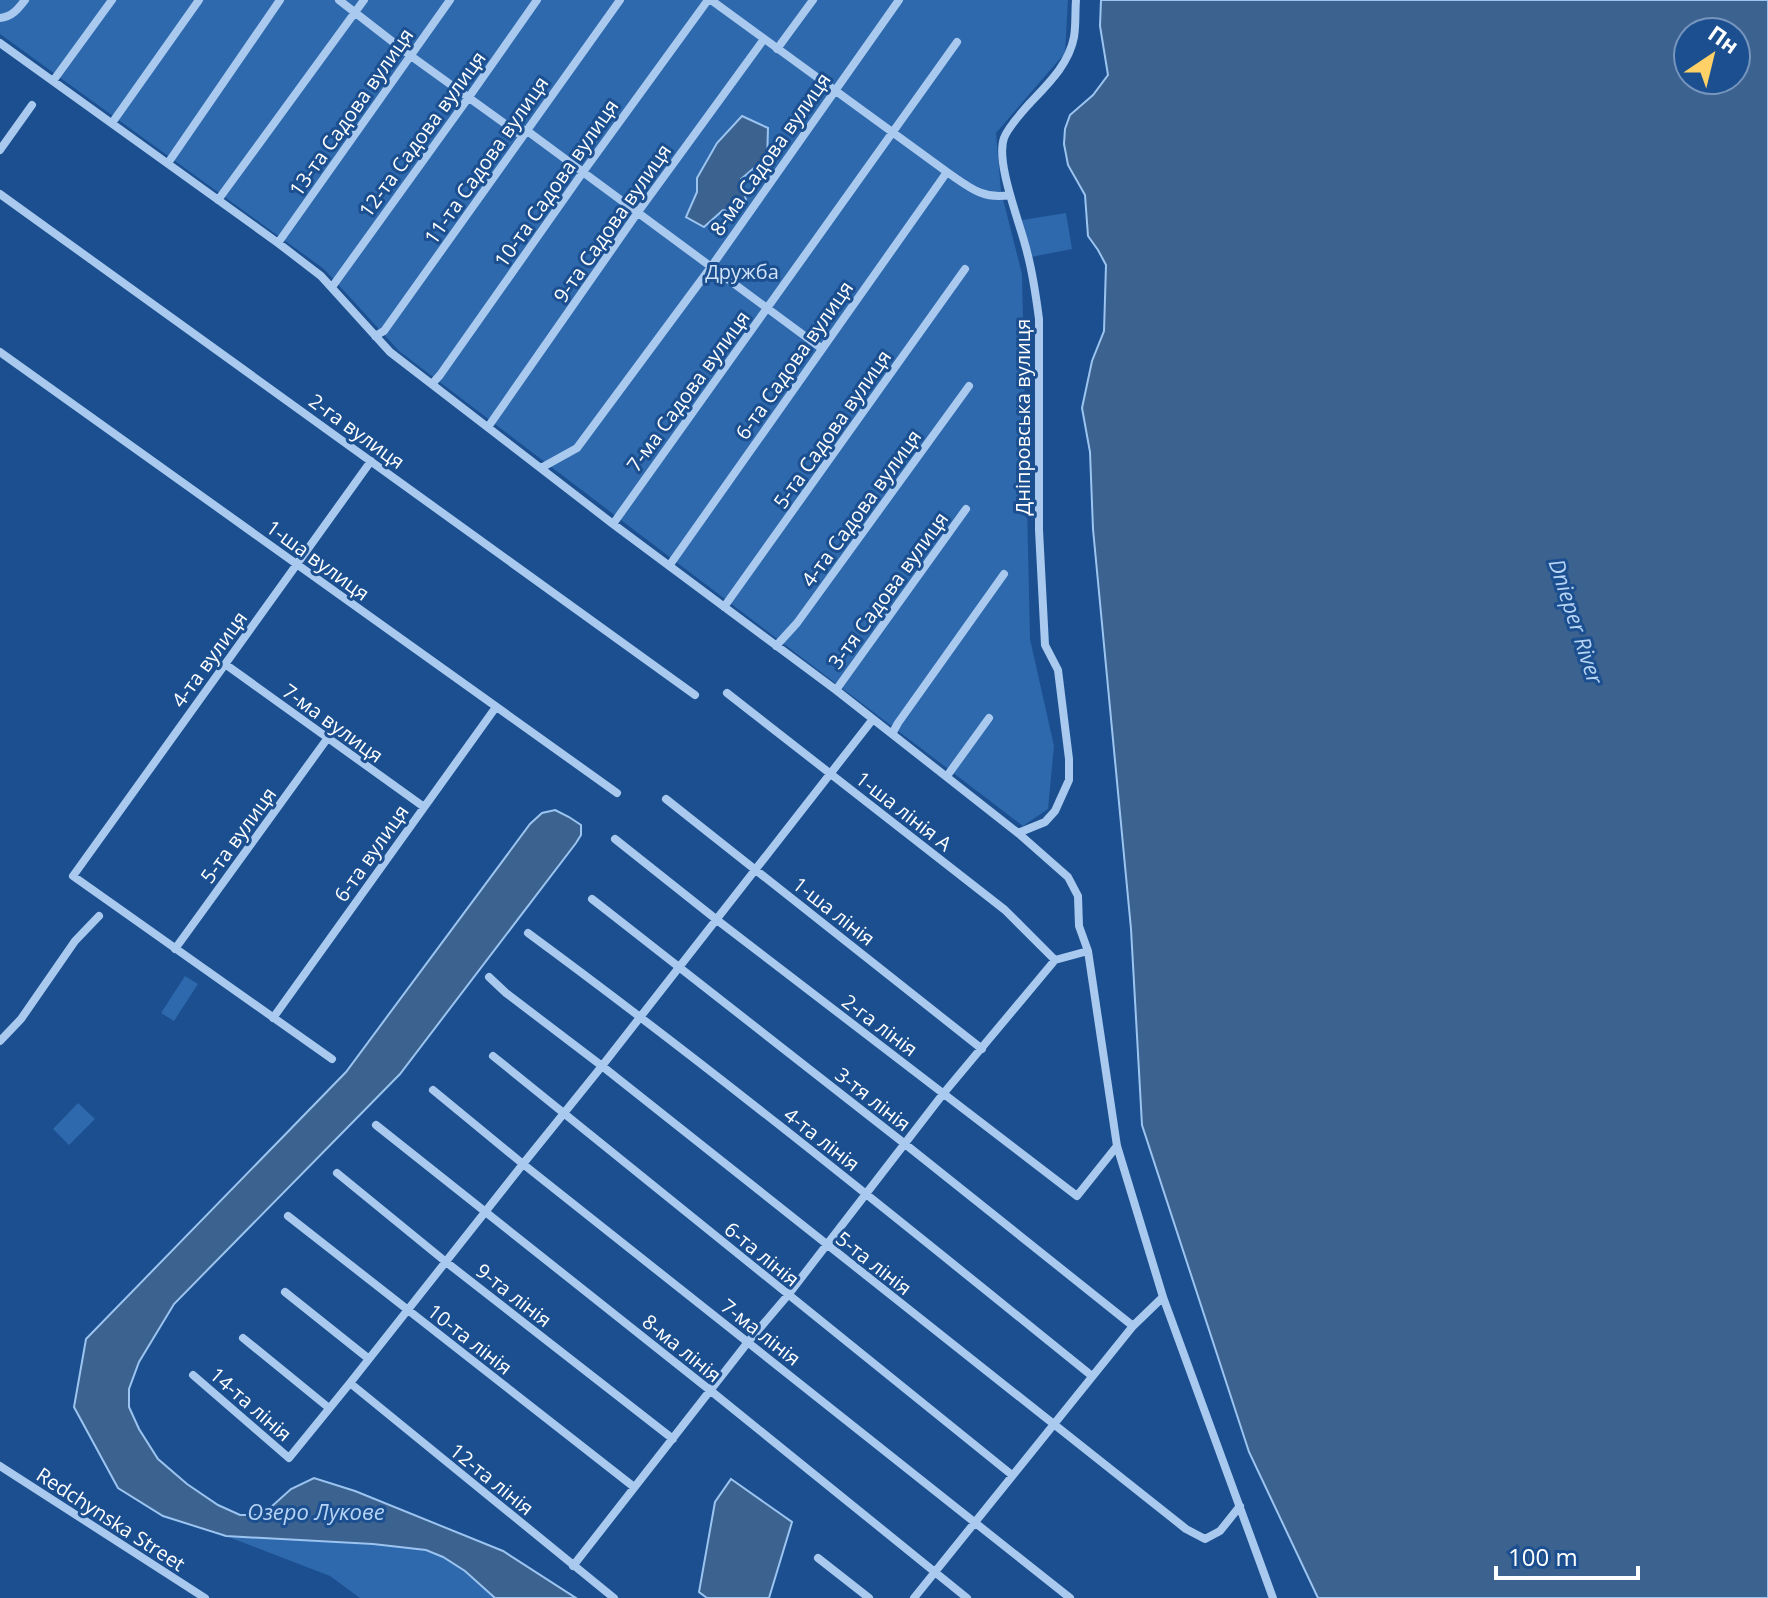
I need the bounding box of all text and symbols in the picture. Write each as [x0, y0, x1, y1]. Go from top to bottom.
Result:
north arrow [1672, 16, 1752, 96]
text: Пн [1703, 18, 1745, 60]
street label: 13-та Садова вулиця [283, 23, 419, 201]
street label: 12-та Садова вулиця [352, 45, 492, 223]
street label: 8-ма Садова вулиця [704, 67, 836, 241]
street label: 11-та Садова вулиця [418, 71, 554, 249]
street label: 10-та Садова вулиця [488, 94, 624, 272]
street label: 9-та Садова вулиця [547, 138, 677, 308]
park label: Дружба [705, 258, 779, 285]
street label: 6-та Садова вулиця [729, 275, 859, 445]
street label: 7-ма Садова вулиця [620, 305, 756, 477]
street label: Дніпровська вулиця [1009, 319, 1036, 515]
street label: 5-та Садова вулиця [767, 344, 897, 514]
street label: 2-га вулиця [304, 387, 410, 475]
street label: 4-та Садова вулиця [795, 424, 927, 592]
street label: 3-тя Садова вулиця [822, 506, 954, 674]
street label: 1-ша вулиця [261, 513, 375, 607]
water label: Dnieper River [1543, 555, 1612, 689]
street label: 4-та вулиця [165, 605, 253, 713]
street label: 7-ма вулиця [277, 677, 389, 769]
street label: 1-ша лінія А [850, 765, 958, 857]
street label: 5-та вулиця [194, 781, 282, 889]
street label: 6-та вулиця [328, 799, 414, 907]
street label: 1-ша лінія [787, 870, 881, 952]
street label: 2-га лінія [837, 988, 923, 1062]
street label: 3-тя лінія [830, 1061, 916, 1137]
street label: 4-та лінія [779, 1101, 865, 1177]
street label: 6-та лінія [719, 1216, 805, 1292]
street label: 5-та лінія [831, 1225, 917, 1301]
street label: 9-та лінія [471, 1257, 557, 1333]
street label: 7-ма лінія [716, 1292, 806, 1372]
street label: 10-та лінія [422, 1297, 518, 1381]
street label: 8-ма лінія [637, 1308, 727, 1388]
street label: 14-та лінія [204, 1361, 298, 1447]
street label: 12-та лінія [445, 1437, 539, 1521]
street label: Redchynska Street [31, 1461, 191, 1577]
water label: Озеро Лукове [247, 1496, 385, 1526]
scale bar [1496, 1530, 1638, 1580]
text: 100 m [1508, 1540, 1578, 1573]

